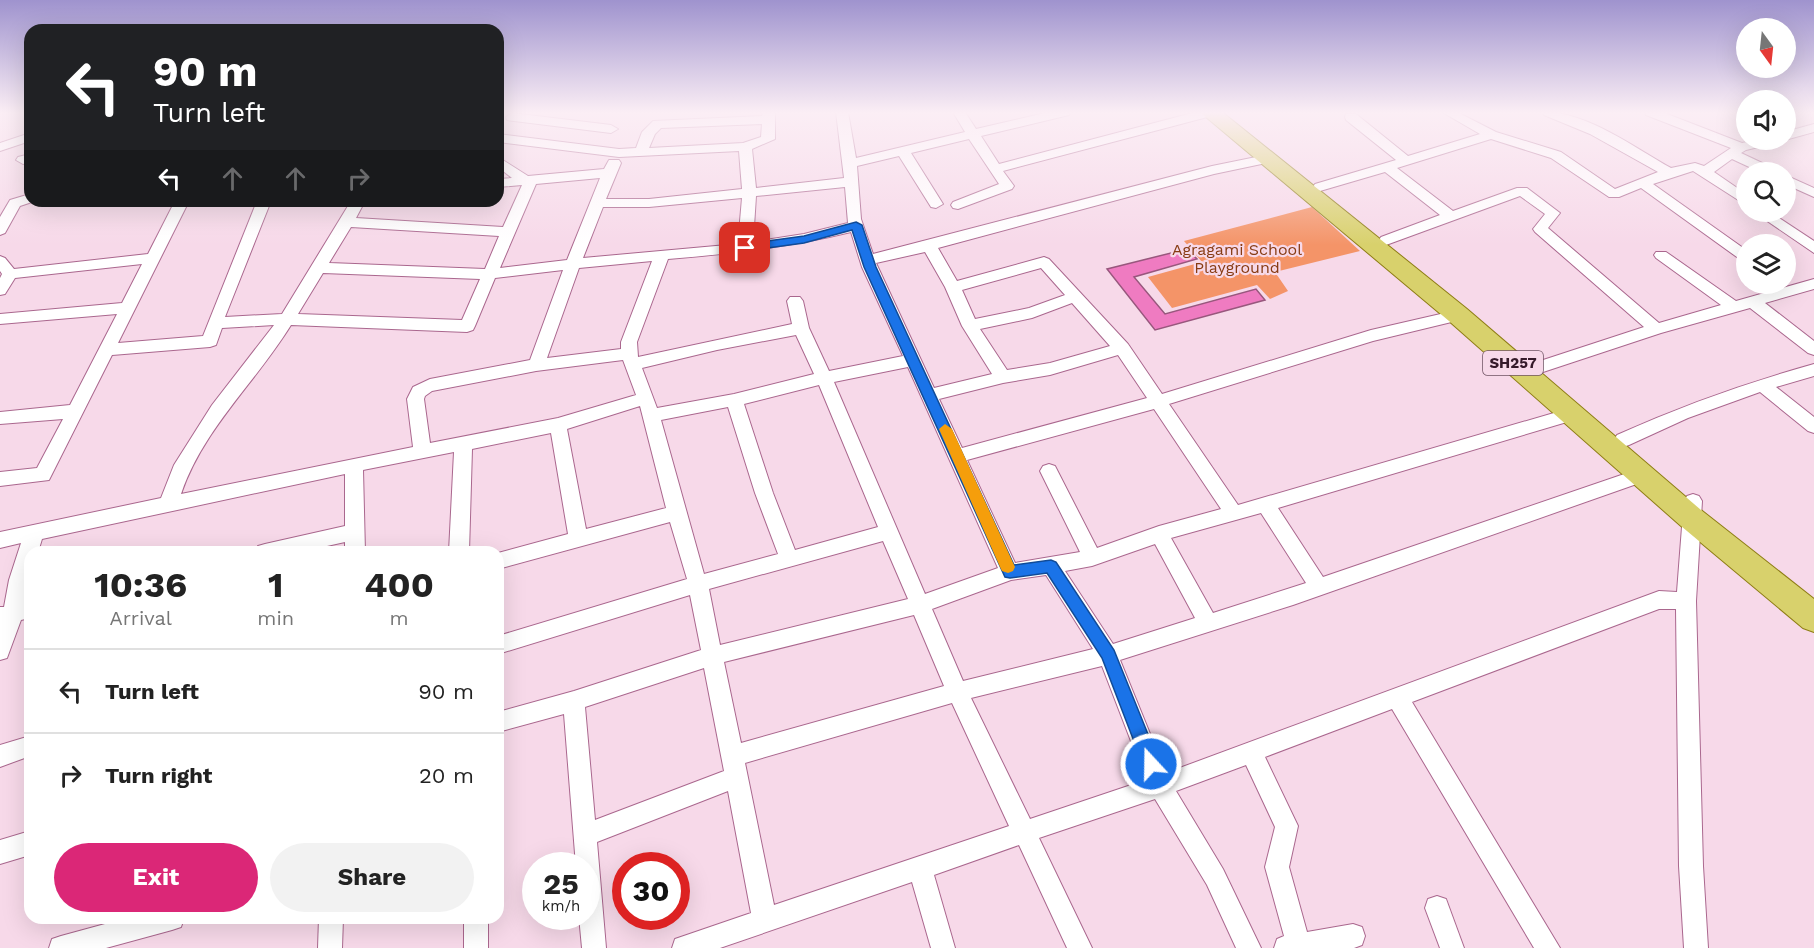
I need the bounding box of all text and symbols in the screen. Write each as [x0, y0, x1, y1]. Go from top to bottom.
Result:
north arrow [1736, 18, 1796, 78]
map controls [1736, 18, 1796, 294]
text: 90 m [153, 47, 257, 96]
icon: left [54, 48, 132, 126]
button: sound [1736, 90, 1796, 150]
text: Turn left [153, 97, 265, 129]
icon: left [153, 162, 186, 195]
icon: ahead [216, 162, 249, 195]
icon: ahead [279, 162, 312, 195]
icon: right [342, 162, 375, 195]
button: search [1736, 162, 1796, 222]
pin [719, 222, 770, 273]
icon: arrive [728, 231, 761, 264]
button: layers [1736, 234, 1796, 294]
park label: Agragami School Playground [1172, 240, 1302, 277]
road number: SH257 [1483, 351, 1543, 375]
text: 10:36 [94, 564, 187, 606]
text: 1 [268, 564, 284, 606]
text: 400 [364, 564, 434, 606]
text: Arrival [109, 606, 172, 630]
text: min [257, 606, 294, 630]
text: m [390, 606, 409, 630]
icon: left [54, 675, 87, 708]
text: Turn left [105, 679, 199, 704]
text: 90 m [418, 679, 474, 704]
position arrow [1119, 732, 1183, 796]
icon: right [54, 759, 87, 792]
text: Turn right [105, 763, 212, 788]
text: 20 m [419, 763, 474, 788]
button: Exit [54, 843, 258, 912]
button: Share [270, 843, 474, 912]
speed limit sign: 30 [612, 852, 690, 930]
text: 25 [543, 866, 579, 901]
text: km/h [542, 897, 580, 915]

